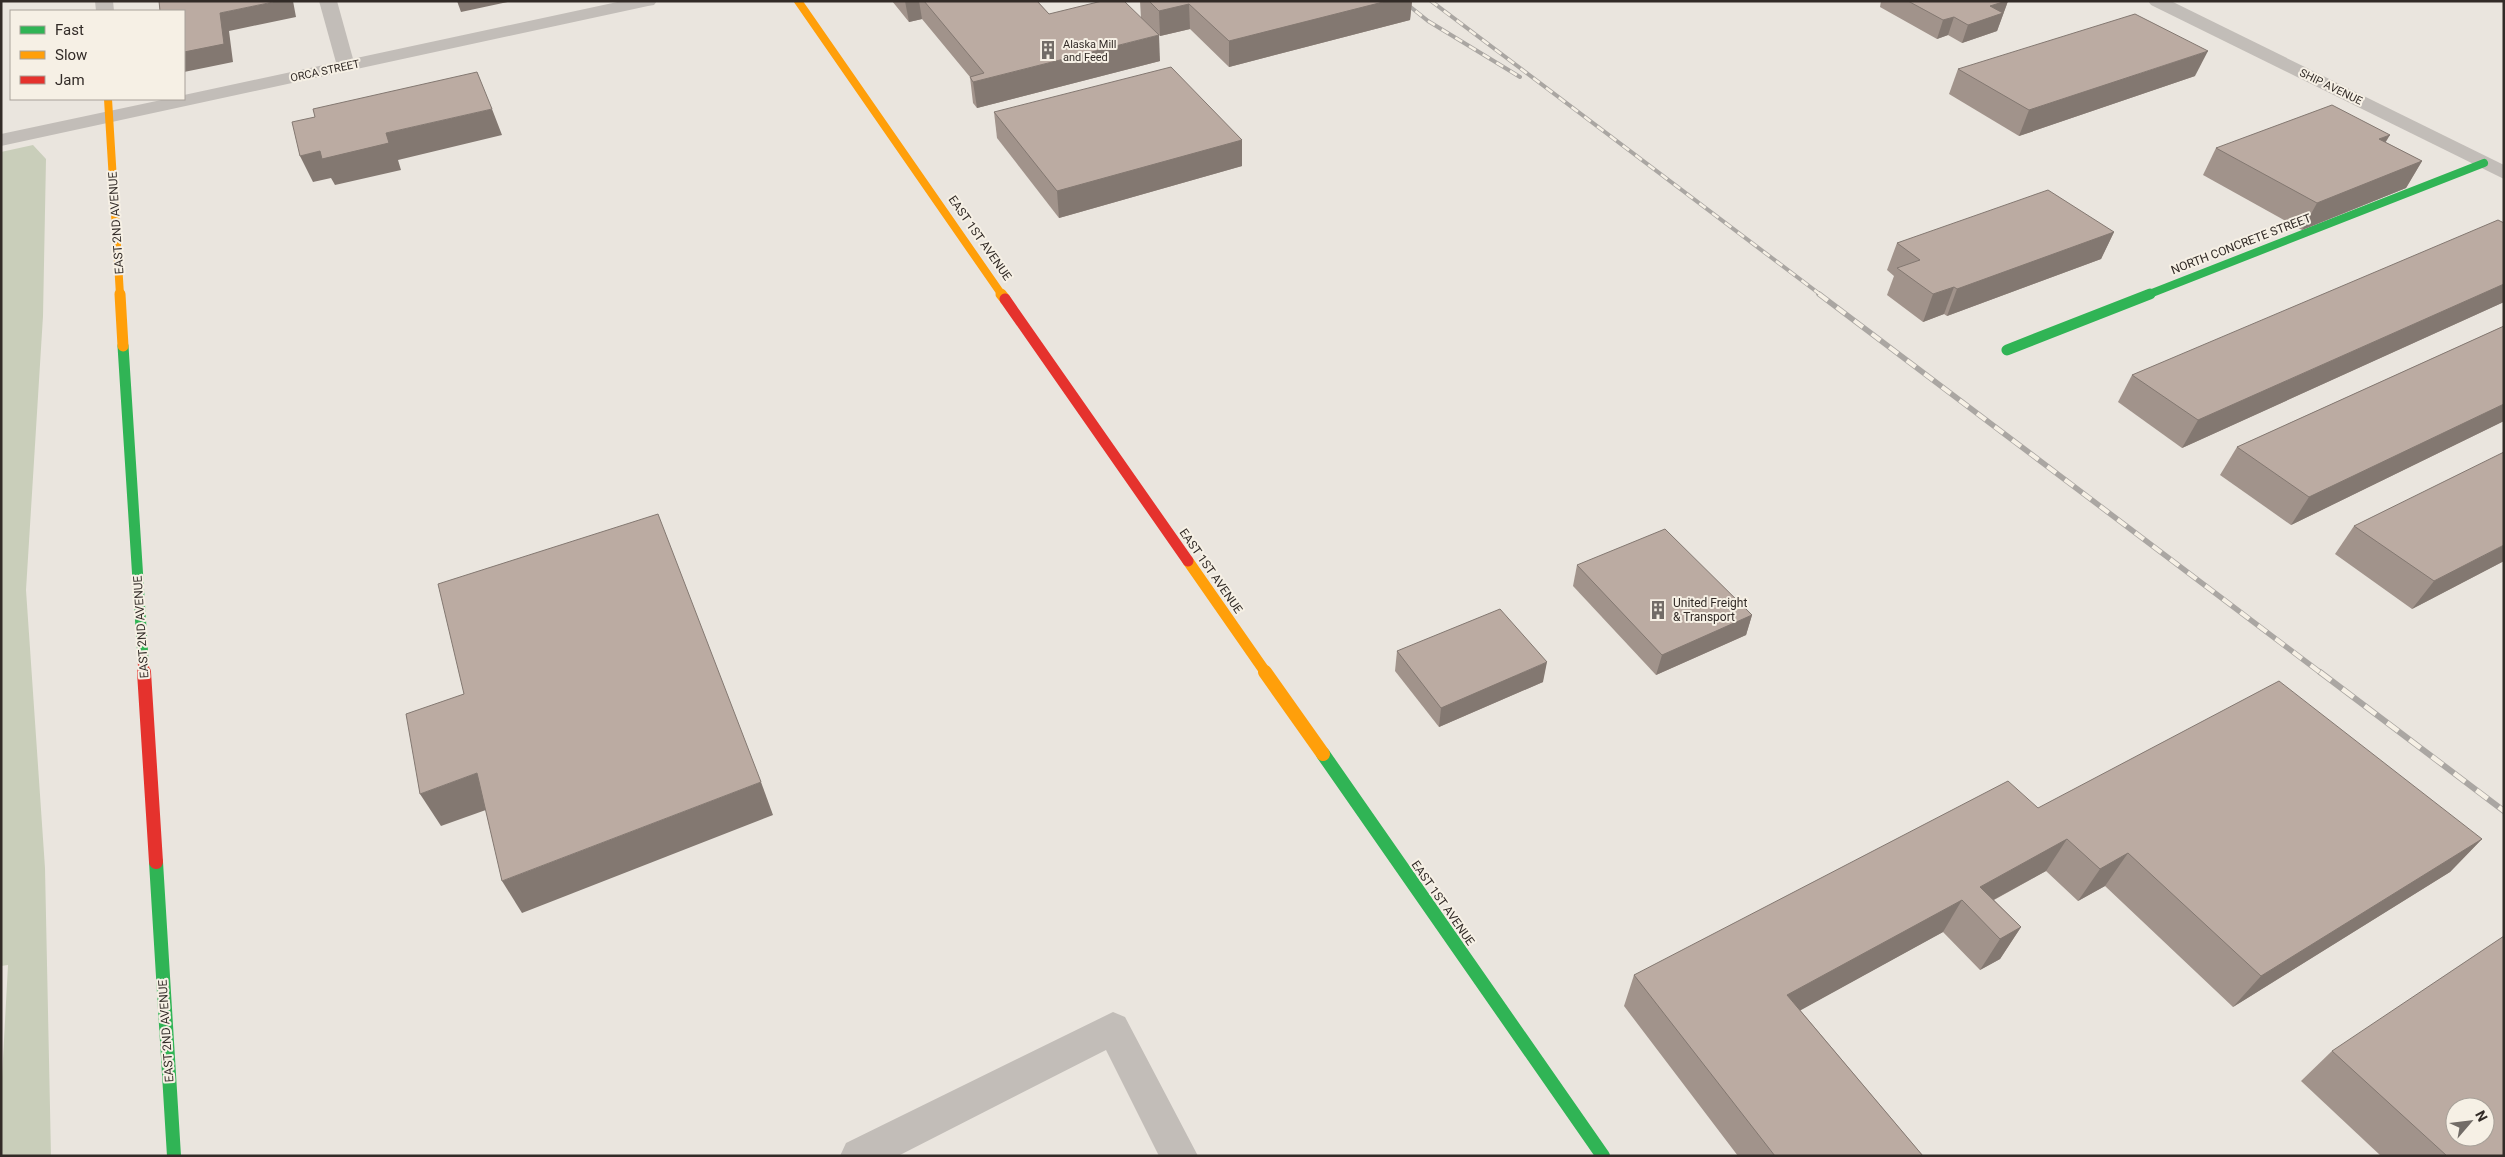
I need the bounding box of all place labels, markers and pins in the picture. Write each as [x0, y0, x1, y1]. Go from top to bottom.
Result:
place label: Alaska Mill and Feed [1063, 38, 1116, 64]
building icon: Alaska Mill and Feed [1037, 39, 1059, 61]
place label: United Freight & Transport [1673, 596, 1747, 624]
building icon: United Freight & Transport [1647, 599, 1669, 621]

